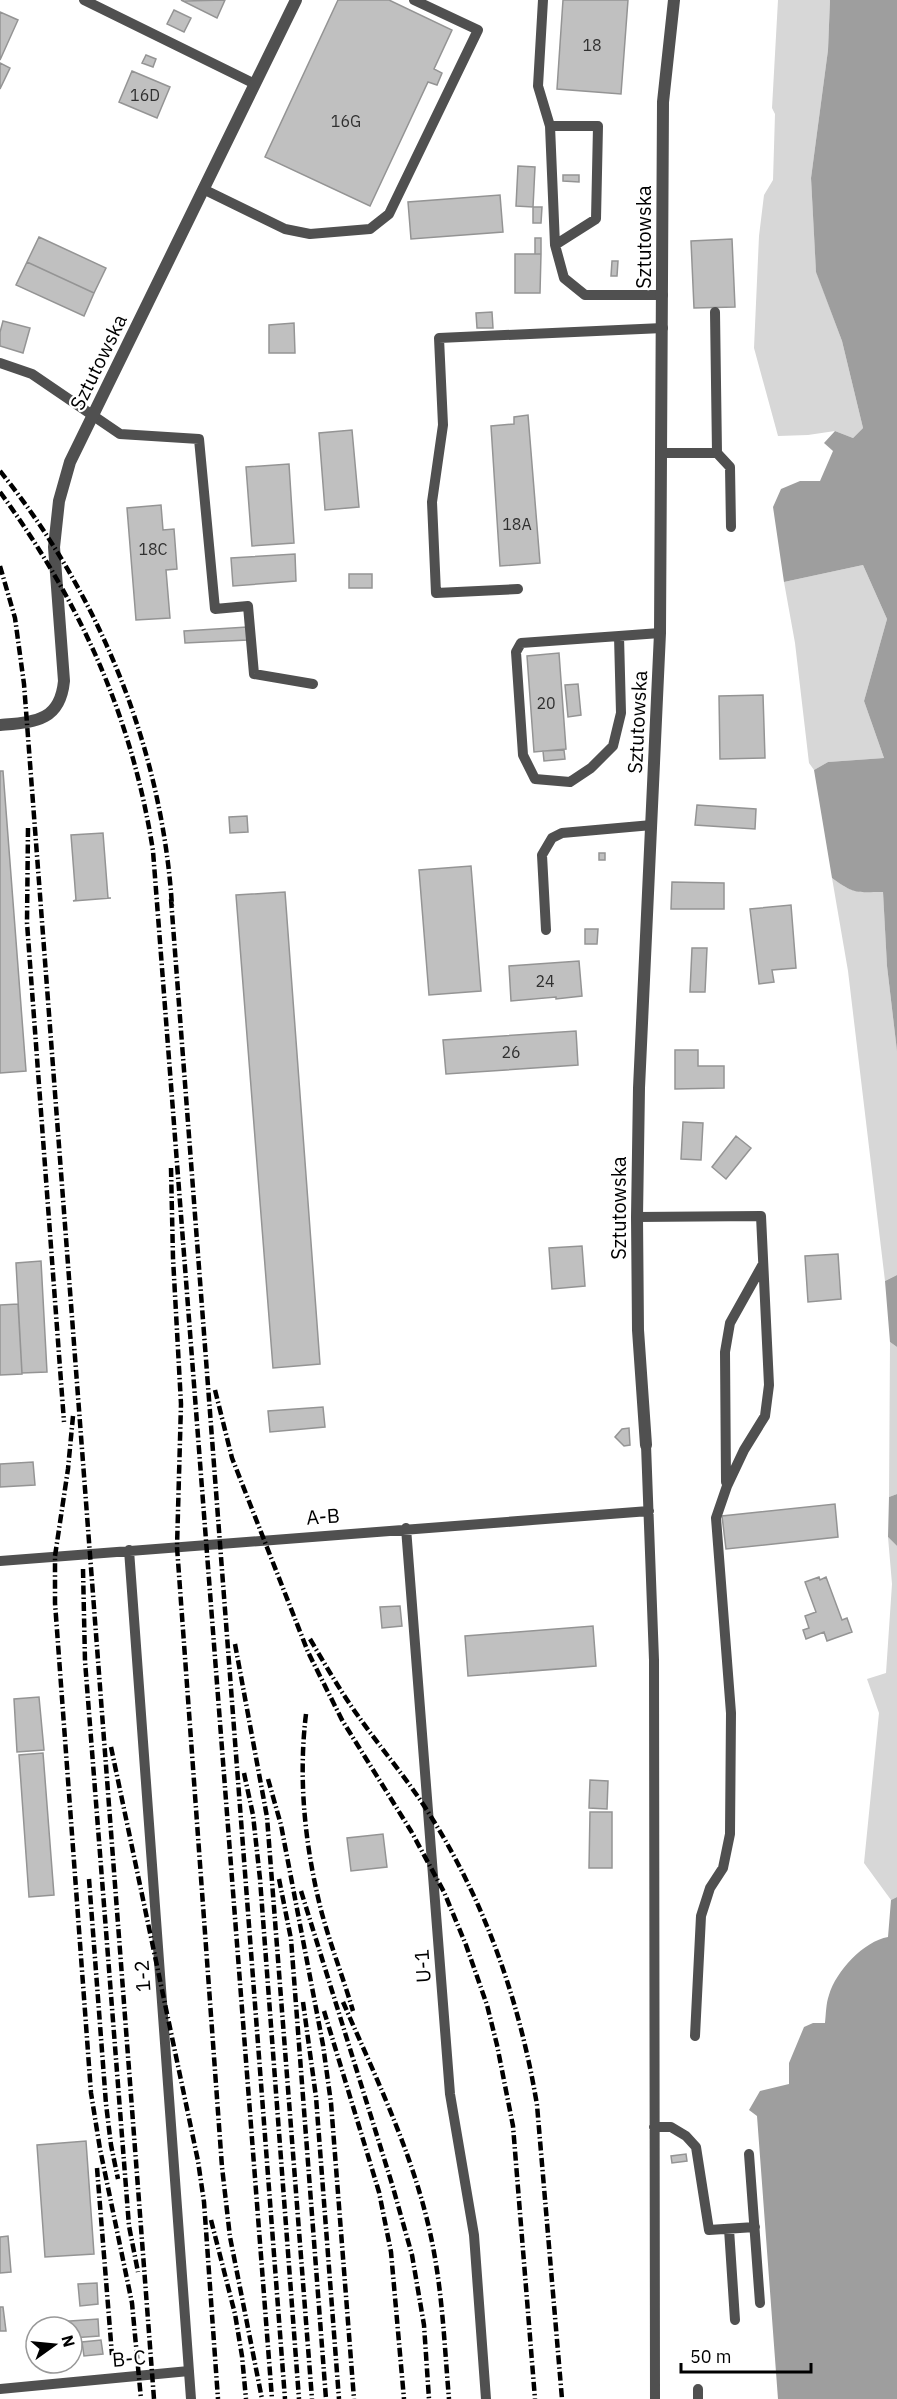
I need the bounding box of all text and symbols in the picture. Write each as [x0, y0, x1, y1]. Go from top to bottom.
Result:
house number: 18 [582, 35, 602, 55]
house number: 16D [130, 85, 160, 105]
house number: 16G [331, 111, 361, 131]
street label: Sztutowska [630, 185, 657, 289]
street label: Sztutowska [63, 309, 133, 414]
house number: 18A [502, 514, 532, 534]
house number: 18C [138, 539, 168, 559]
street label: Sztutowska [621, 669, 653, 774]
house number: 20 [536, 693, 556, 713]
house number: 24 [535, 971, 555, 991]
house number: 26 [501, 1042, 521, 1062]
street label: Sztutowska [605, 1156, 632, 1260]
street label: A-B [305, 1501, 341, 1531]
street label: U-1 [407, 1948, 437, 1984]
street label: 1-2 [127, 1959, 157, 1993]
north arrow [24, 2315, 84, 2375]
text: N [57, 2333, 80, 2349]
scale bar [681, 2336, 812, 2374]
street label: B-C [111, 2343, 147, 2373]
text: 50 m [690, 2345, 732, 2368]

